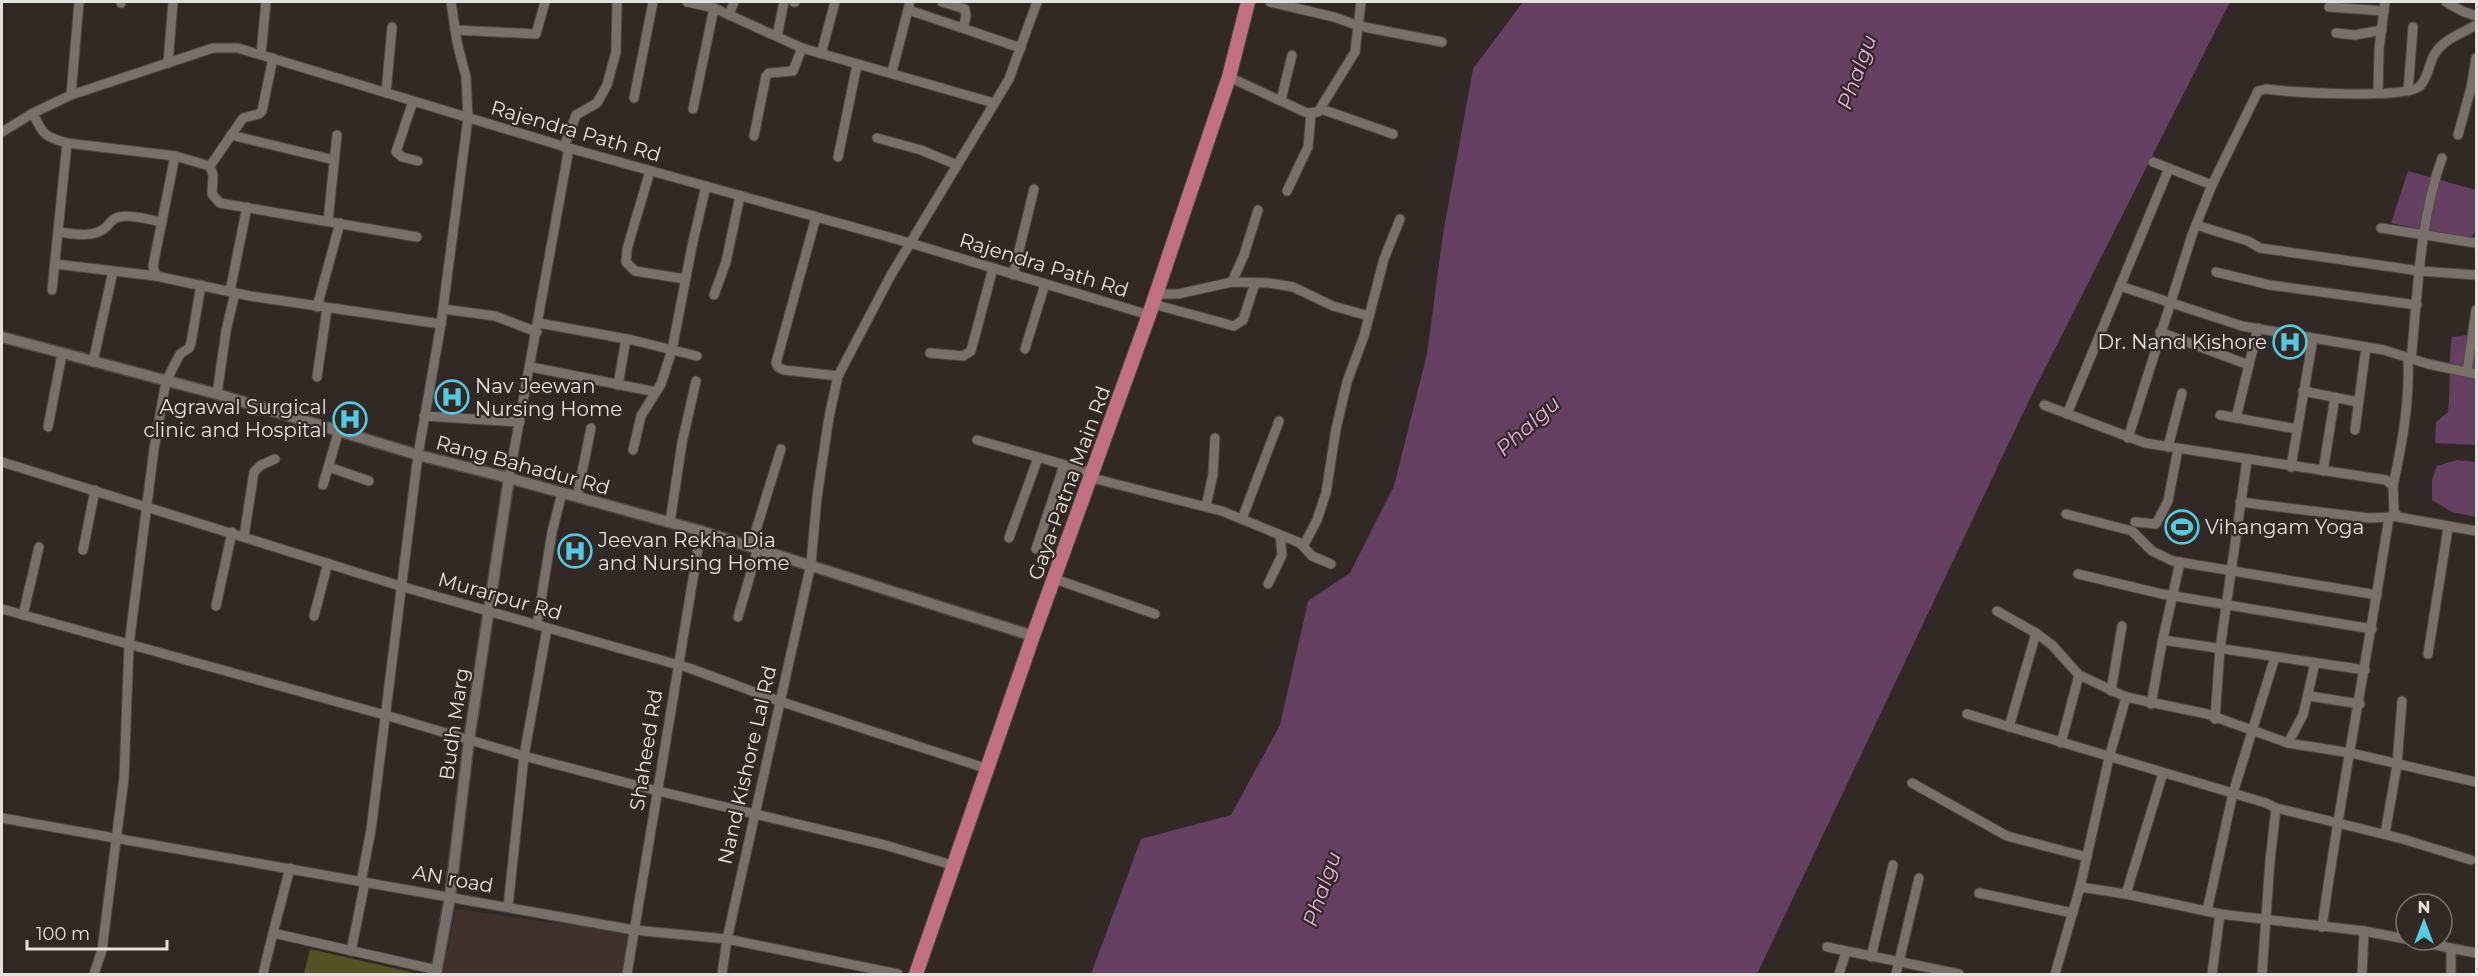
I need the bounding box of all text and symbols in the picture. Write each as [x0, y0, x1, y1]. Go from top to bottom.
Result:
water label: Phalgu [1832, 31, 1882, 113]
street label: Rajendra Path Rd [488, 95, 664, 167]
street label: Rajendra Path Rd [956, 228, 1132, 302]
hospital icon: Dr. Nand Kishore [2272, 324, 2308, 360]
place label: Dr. Nand Kishore [2098, 330, 2267, 354]
place label: Nav Jeewan Nursing Home [475, 374, 622, 421]
hospital icon: Nav Jeewan Nursing Home [434, 379, 470, 415]
street label: Gaya-Patna Main Rd [1023, 383, 1115, 583]
water label: Phalgu [1490, 390, 1565, 461]
place label: Agrawal Surgical clinic and Hospital [143, 395, 327, 442]
hospital icon: Agrawal Surgical clinic and Hospital [332, 401, 368, 437]
street label: Rang Bahadur Rd [433, 430, 613, 500]
sports icon: Vihangam Yoga [2164, 509, 2200, 545]
place label: Vihangam Yoga [2205, 515, 2364, 539]
place label: Jeevan Rekha Dia and Nursing Home [597, 528, 790, 575]
hospital icon: Jeevan Rekha Dia and Nursing Home [557, 533, 593, 569]
street label: Murarpur Rd [435, 567, 565, 625]
street label: Nand Kishore Lal Rd [712, 663, 782, 867]
street label: Budh Marg [434, 666, 474, 782]
street label: Shaheed Rd [625, 688, 667, 812]
water label: Phalgu [1297, 848, 1346, 930]
street label: AN road [411, 860, 495, 898]
north arrow [2394, 892, 2454, 952]
text: N [2418, 898, 2430, 917]
scale bar [27, 913, 166, 951]
text: 100 m [36, 923, 90, 945]

